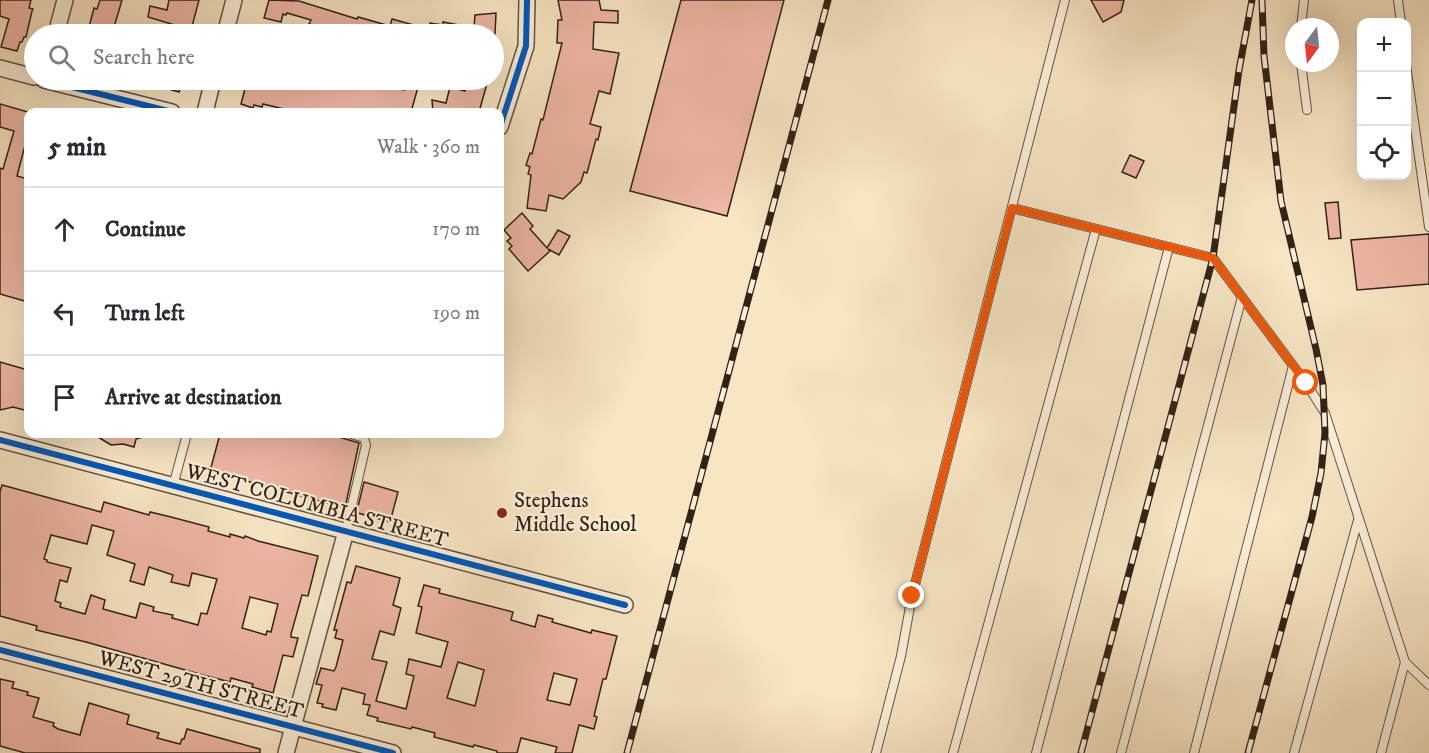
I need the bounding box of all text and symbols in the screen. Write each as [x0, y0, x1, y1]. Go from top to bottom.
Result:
north arrow [1285, 18, 1339, 72]
map controls [1357, 18, 1411, 180]
button: + [1357, 18, 1411, 72]
search box [24, 24, 504, 90]
icon: search [45, 41, 78, 74]
text: Search here [93, 44, 195, 71]
button: − [1357, 72, 1411, 126]
button: locate [1357, 126, 1411, 180]
text: 5 min [48, 131, 106, 164]
text: Walk · 360 m [377, 135, 480, 160]
icon: ahead [48, 213, 81, 246]
text: Continue [105, 216, 186, 243]
text: 170 m [432, 217, 480, 242]
icon: left [48, 297, 81, 330]
text: Turn left [105, 300, 185, 327]
text: 190 m [433, 301, 480, 326]
route start [1292, 369, 1318, 395]
icon: arrive [48, 381, 81, 414]
text: Arrive at destination [105, 384, 282, 411]
street label: WEST COLUMBIA STREET [182, 458, 451, 554]
place label: Stephens Middle School [514, 488, 637, 538]
marker: Stephens Middle School [495, 506, 509, 520]
route end [898, 582, 924, 608]
street label: WEST 29TH STREET [95, 645, 306, 725]

